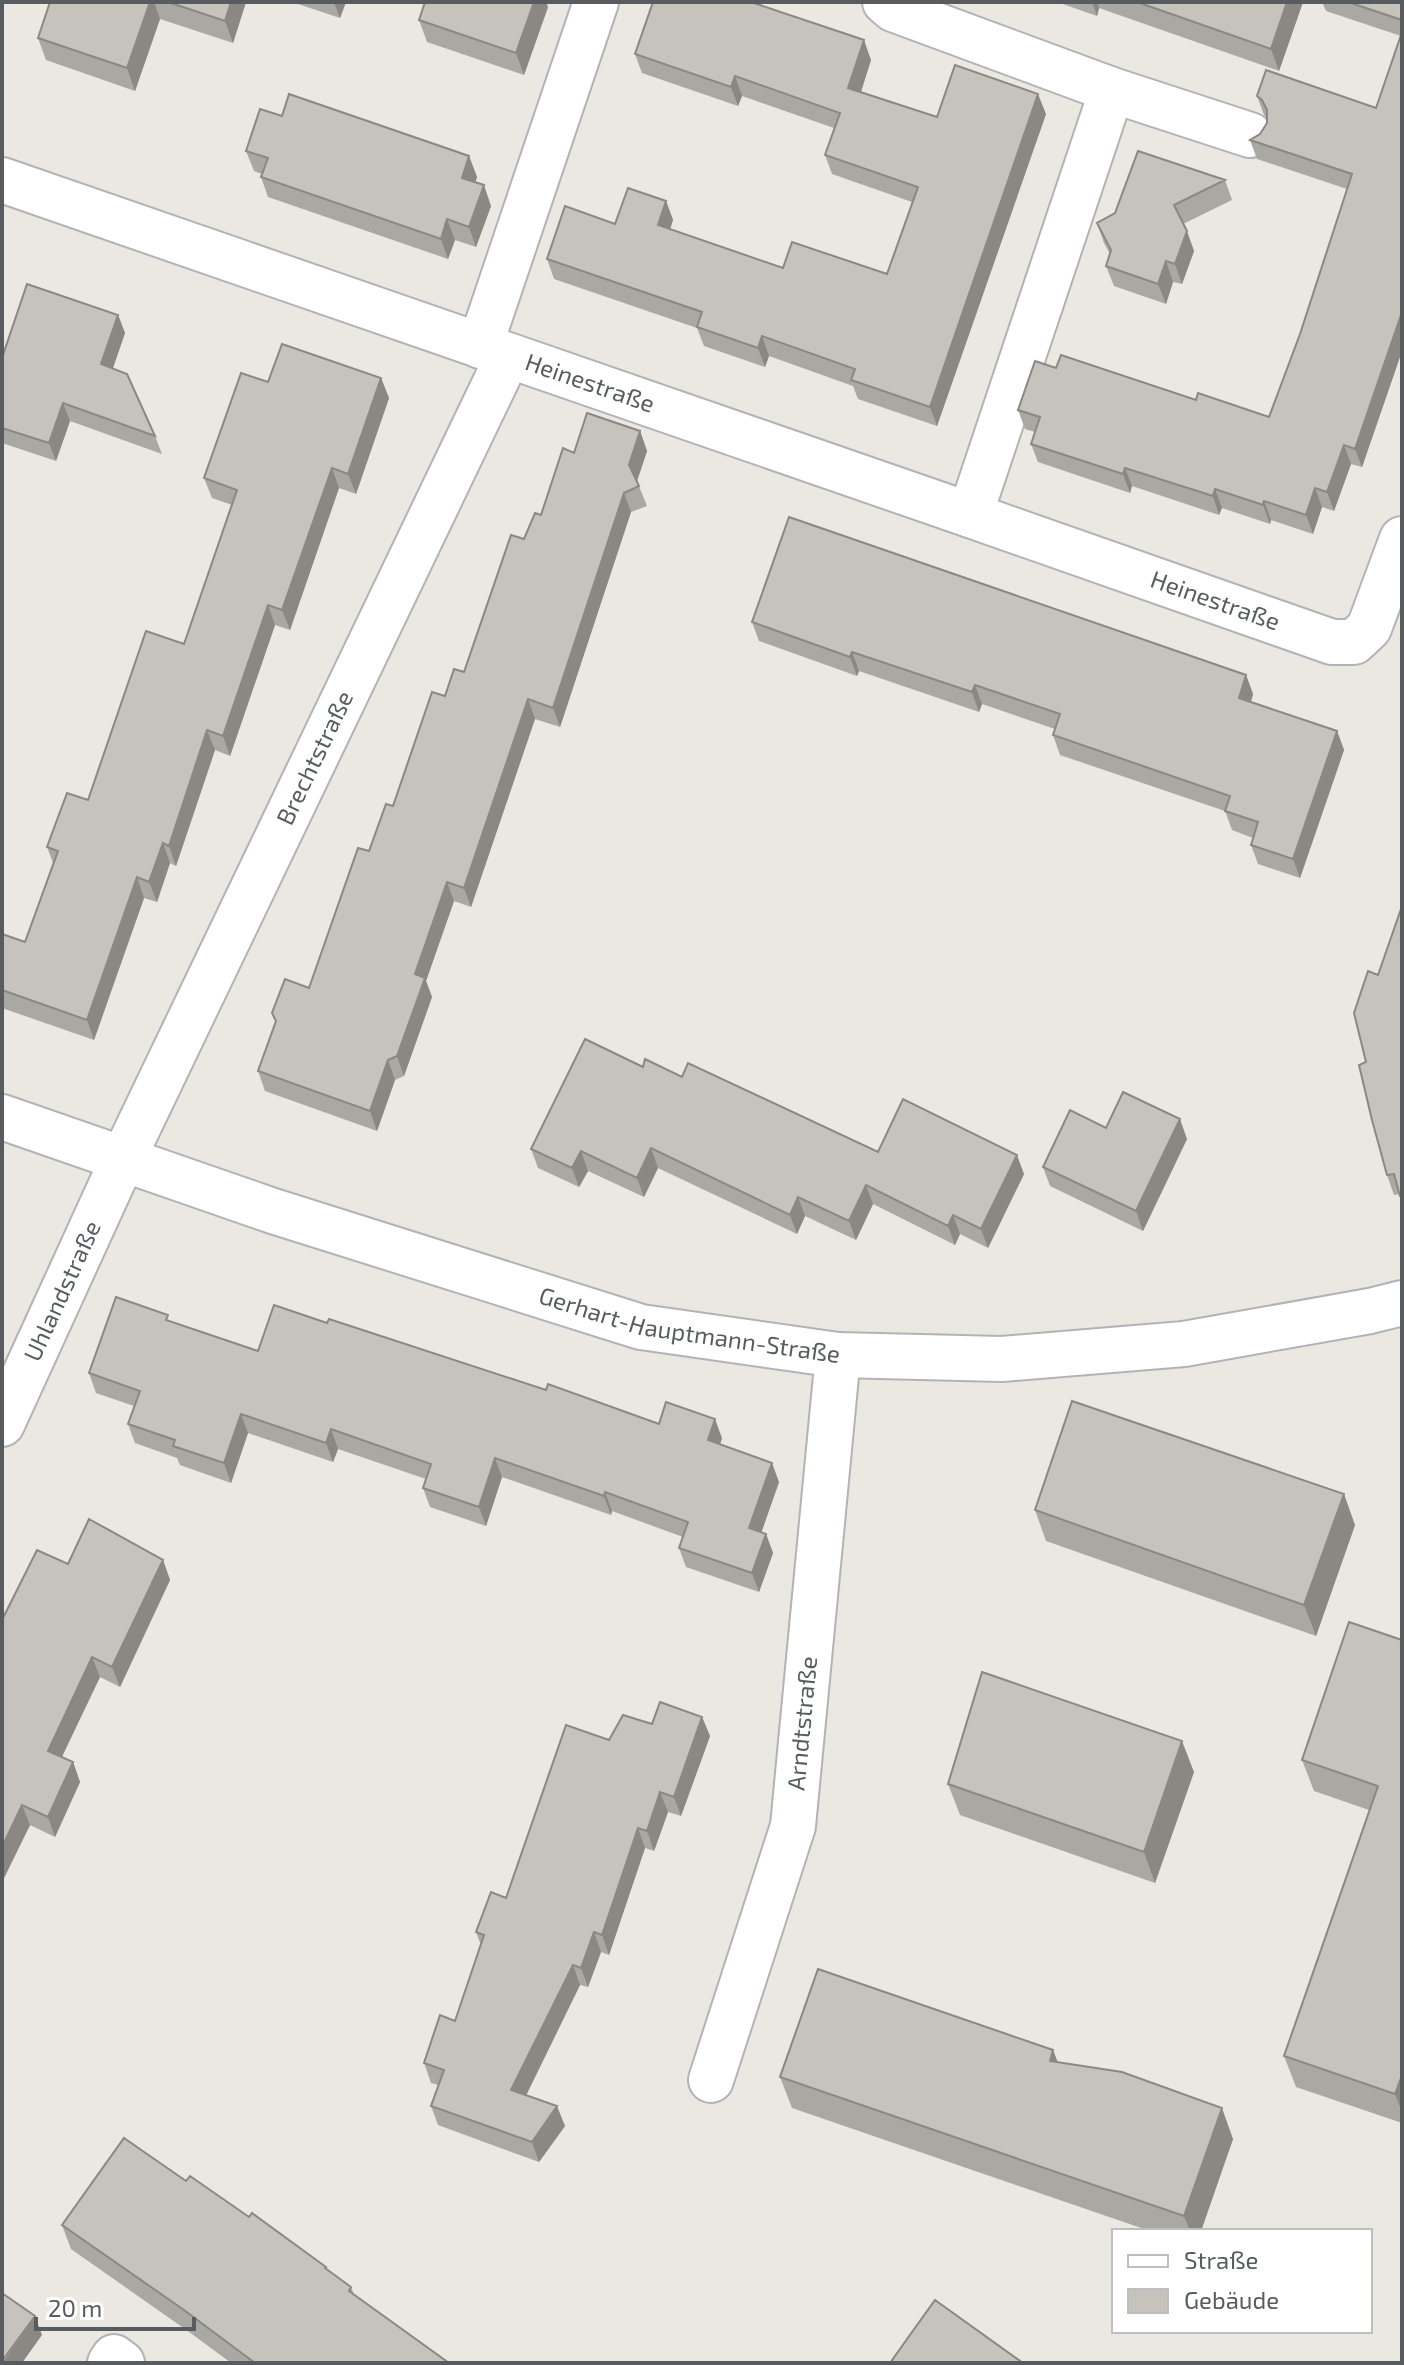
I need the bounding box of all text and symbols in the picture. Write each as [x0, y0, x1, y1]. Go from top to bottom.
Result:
street label: Heinestraße [522, 346, 659, 418]
street label: Heinestraße [1147, 564, 1284, 636]
street label: Brechtstraße [269, 686, 358, 829]
street label: Uhlandstraße [17, 1216, 106, 1365]
street label: Gerhart-Hauptmann-Straße [536, 1280, 842, 1368]
street label: Arndtstraße [780, 1655, 822, 1792]
legend [1112, 2229, 1372, 2333]
text: Straße [1184, 2245, 1258, 2274]
scale bar [36, 2281, 194, 2331]
text: Gebäude [1184, 2285, 1279, 2314]
text: 20 m [48, 2293, 102, 2322]

